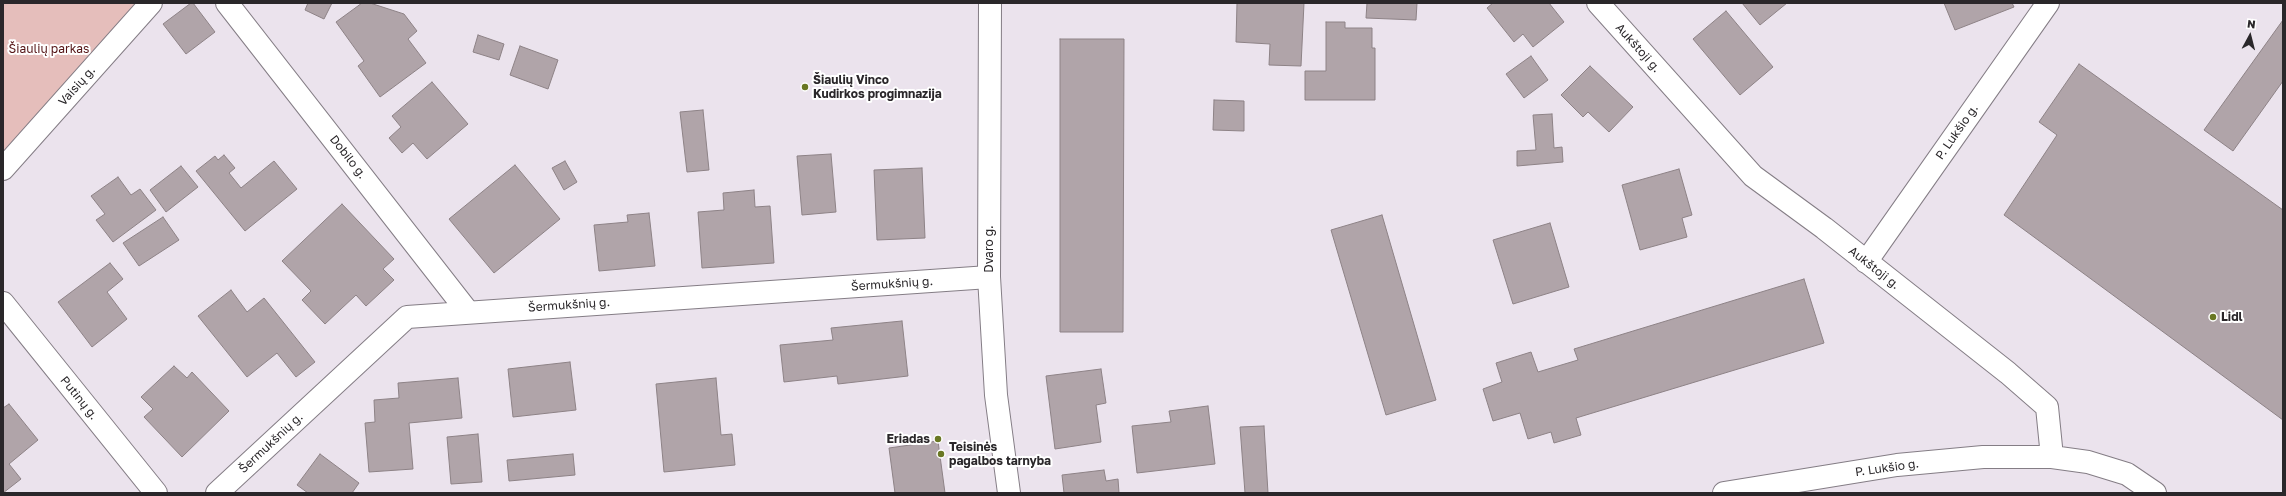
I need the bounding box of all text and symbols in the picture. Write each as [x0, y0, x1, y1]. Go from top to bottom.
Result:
north arrow [2230, 16, 2270, 56]
text: N [2247, 17, 2256, 31]
street label: Aukštoji g. [1612, 21, 1664, 75]
park label: Šiaulių parkas [9, 42, 89, 56]
street label: Vaisių g. [56, 63, 98, 109]
place label: Šiaulių Vinco Kudirkos progimnazija [813, 73, 942, 101]
marker: Šiaulių Vinco Kudirkos progimnazija [800, 82, 810, 92]
street label: P. Lukšio g. [1933, 102, 1981, 162]
street label: Dobilo g. [327, 132, 369, 182]
street label: Dvaro g. [982, 225, 996, 273]
street label: Aukštoji g. [1846, 244, 1902, 292]
street label: Šermukšnių g. [851, 274, 933, 294]
street label: Šermukšnių g. [528, 295, 610, 315]
place label: Lidl [2221, 310, 2243, 324]
marker: Lidl [2208, 312, 2218, 322]
street label: Putinų g. [57, 373, 101, 423]
street label: Šermukšnių g. [236, 410, 306, 476]
place label: Eriadas [887, 432, 930, 446]
marker: Eriadas [933, 434, 943, 444]
place label: Teisinės pagalbos tarnyba [949, 440, 1051, 468]
marker: Teisinės pagalbos tarnyba [936, 449, 946, 459]
street label: P. Lukšio g. [1854, 456, 1920, 480]

